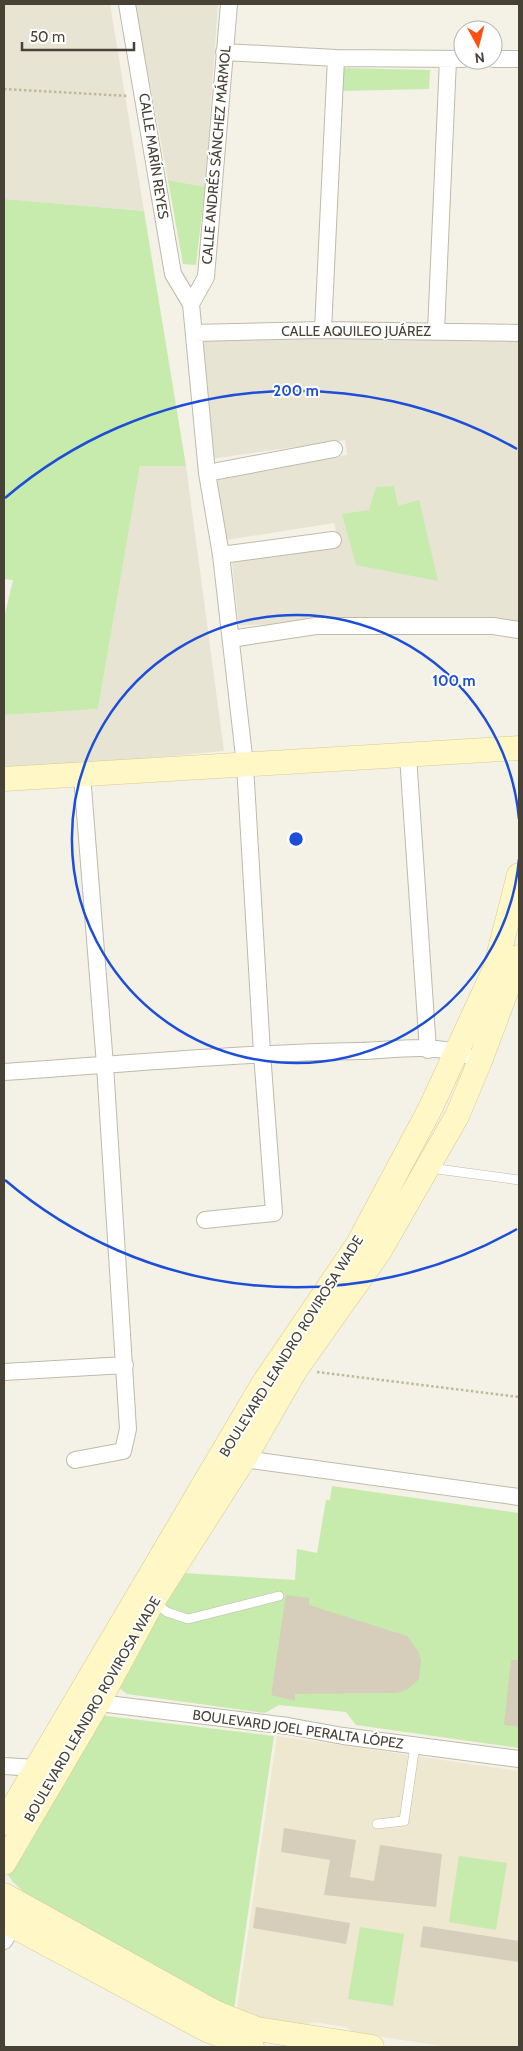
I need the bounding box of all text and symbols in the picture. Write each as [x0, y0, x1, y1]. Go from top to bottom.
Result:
scale bar [22, 20, 135, 52]
north arrow [453, 20, 503, 70]
text: 50 m [30, 28, 65, 46]
street label: CALLE ANDRÉS SÁNCHEZ MÁRMOL [197, 45, 235, 265]
text: N [474, 48, 486, 67]
street label: CALLE MARÍN REYES [135, 92, 173, 220]
street label: CALLE AQUILEO JUÁREZ [281, 322, 431, 340]
text: 200 m [273, 382, 319, 400]
text: 100 m [432, 672, 476, 690]
centre of rings [287, 830, 305, 848]
street label: BOULEVARD LEANDRO ROVIROSA WADE [215, 1232, 367, 1460]
street label: BOULEVARD LEANDRO ROVIROSA WADE [20, 1593, 164, 1825]
street label: BOULEVARD JOEL PERALTA LÓPEZ [191, 1705, 405, 1753]

